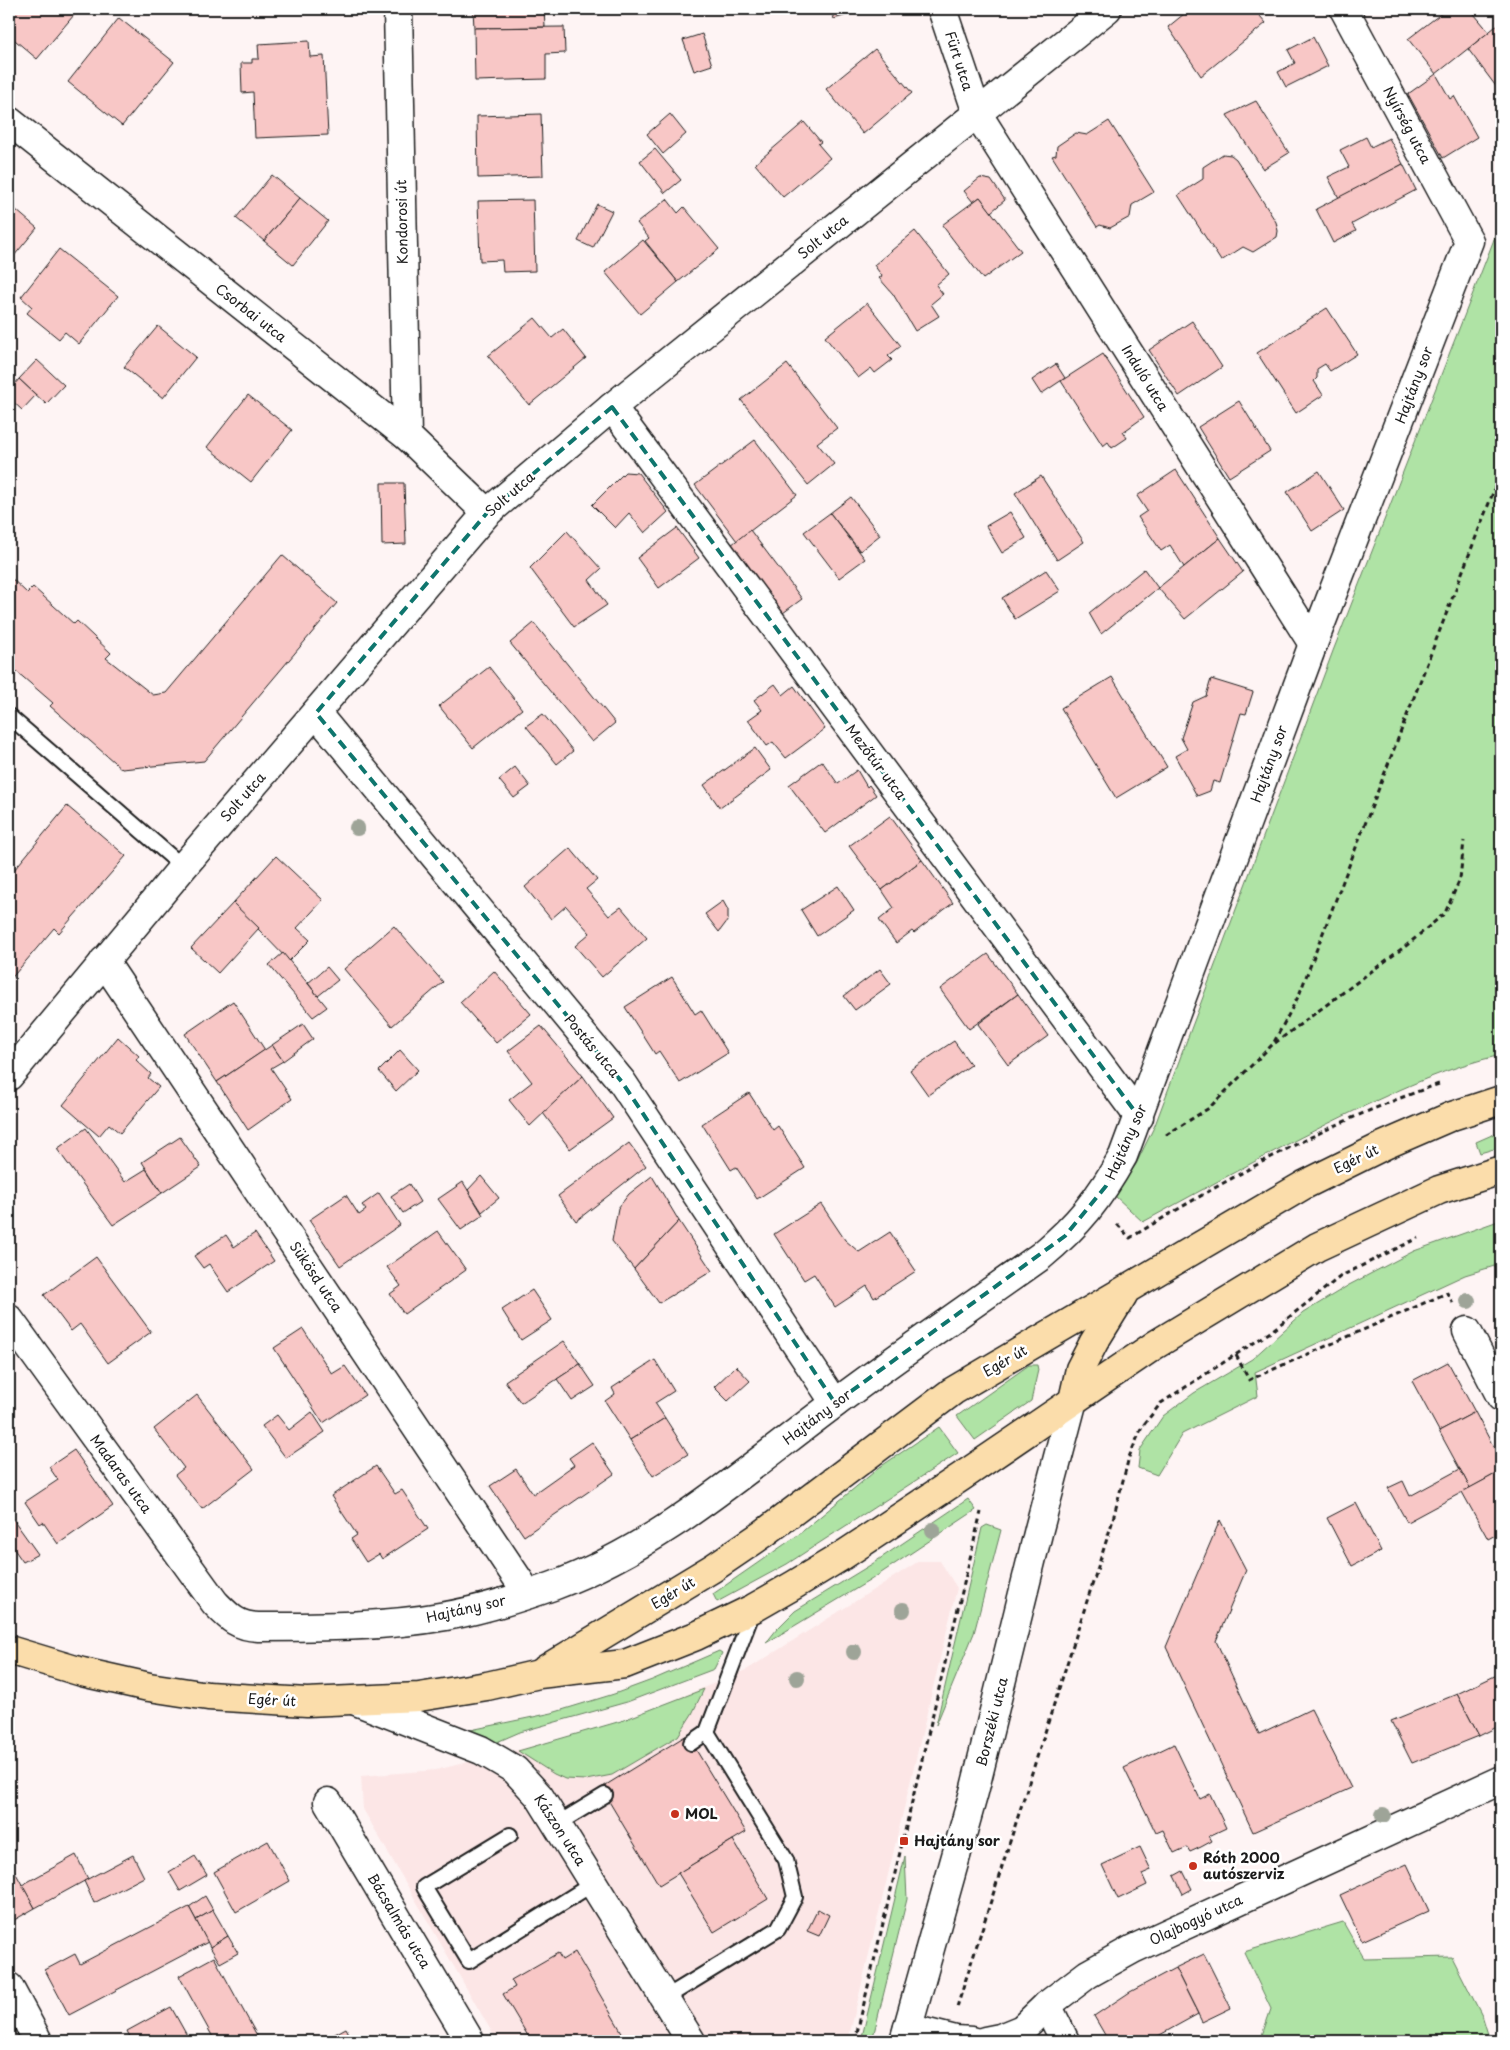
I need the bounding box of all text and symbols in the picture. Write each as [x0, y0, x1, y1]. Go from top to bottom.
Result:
street label: Fürt utca [940, 28, 979, 94]
street label: Nyírség utca [1378, 82, 1437, 167]
street label: Kondorosi út [390, 179, 413, 265]
street label: Solt utca [793, 209, 853, 264]
street label: Csorbai utca [211, 278, 292, 347]
street label: Induló utca [1117, 340, 1174, 415]
street label: Hajtány sor [1389, 343, 1438, 426]
street label: Solt utca [480, 466, 539, 521]
street label: Mezőtúr utca [841, 720, 912, 804]
street label: Hajtány sor [1245, 722, 1292, 806]
street label: Solt utca [215, 767, 270, 826]
street label: Postás utca [560, 1009, 625, 1082]
street label: Hajtány sor [1099, 1100, 1152, 1183]
street label: Egér út [1330, 1139, 1382, 1178]
street label: Sükösd utca [285, 1237, 348, 1317]
street label: Egér út [979, 1339, 1031, 1382]
street label: Hajtány sor [778, 1384, 856, 1449]
street label: Madaras utca [86, 1430, 157, 1518]
street label: Egér út [647, 1571, 699, 1614]
street label: Hajtány sor [424, 1589, 508, 1628]
street label: Borszéki utca [970, 1675, 1013, 1769]
street label: Egér út [248, 1688, 297, 1711]
street label: Kászon utca [529, 1790, 592, 1870]
place label: MOL [685, 1803, 718, 1824]
marker: MOL [669, 1808, 681, 1820]
place label: Hajtány sor [914, 1830, 1001, 1851]
marker: Hajtány sor [898, 1835, 910, 1847]
place label: Róth 2000 autószerviz [1203, 1847, 1285, 1884]
marker: Róth 2000 autószerviz [1187, 1860, 1199, 1872]
street label: Bácsalmás utca [363, 1869, 436, 1972]
street label: Olajbogyó utca [1146, 1889, 1246, 1950]

